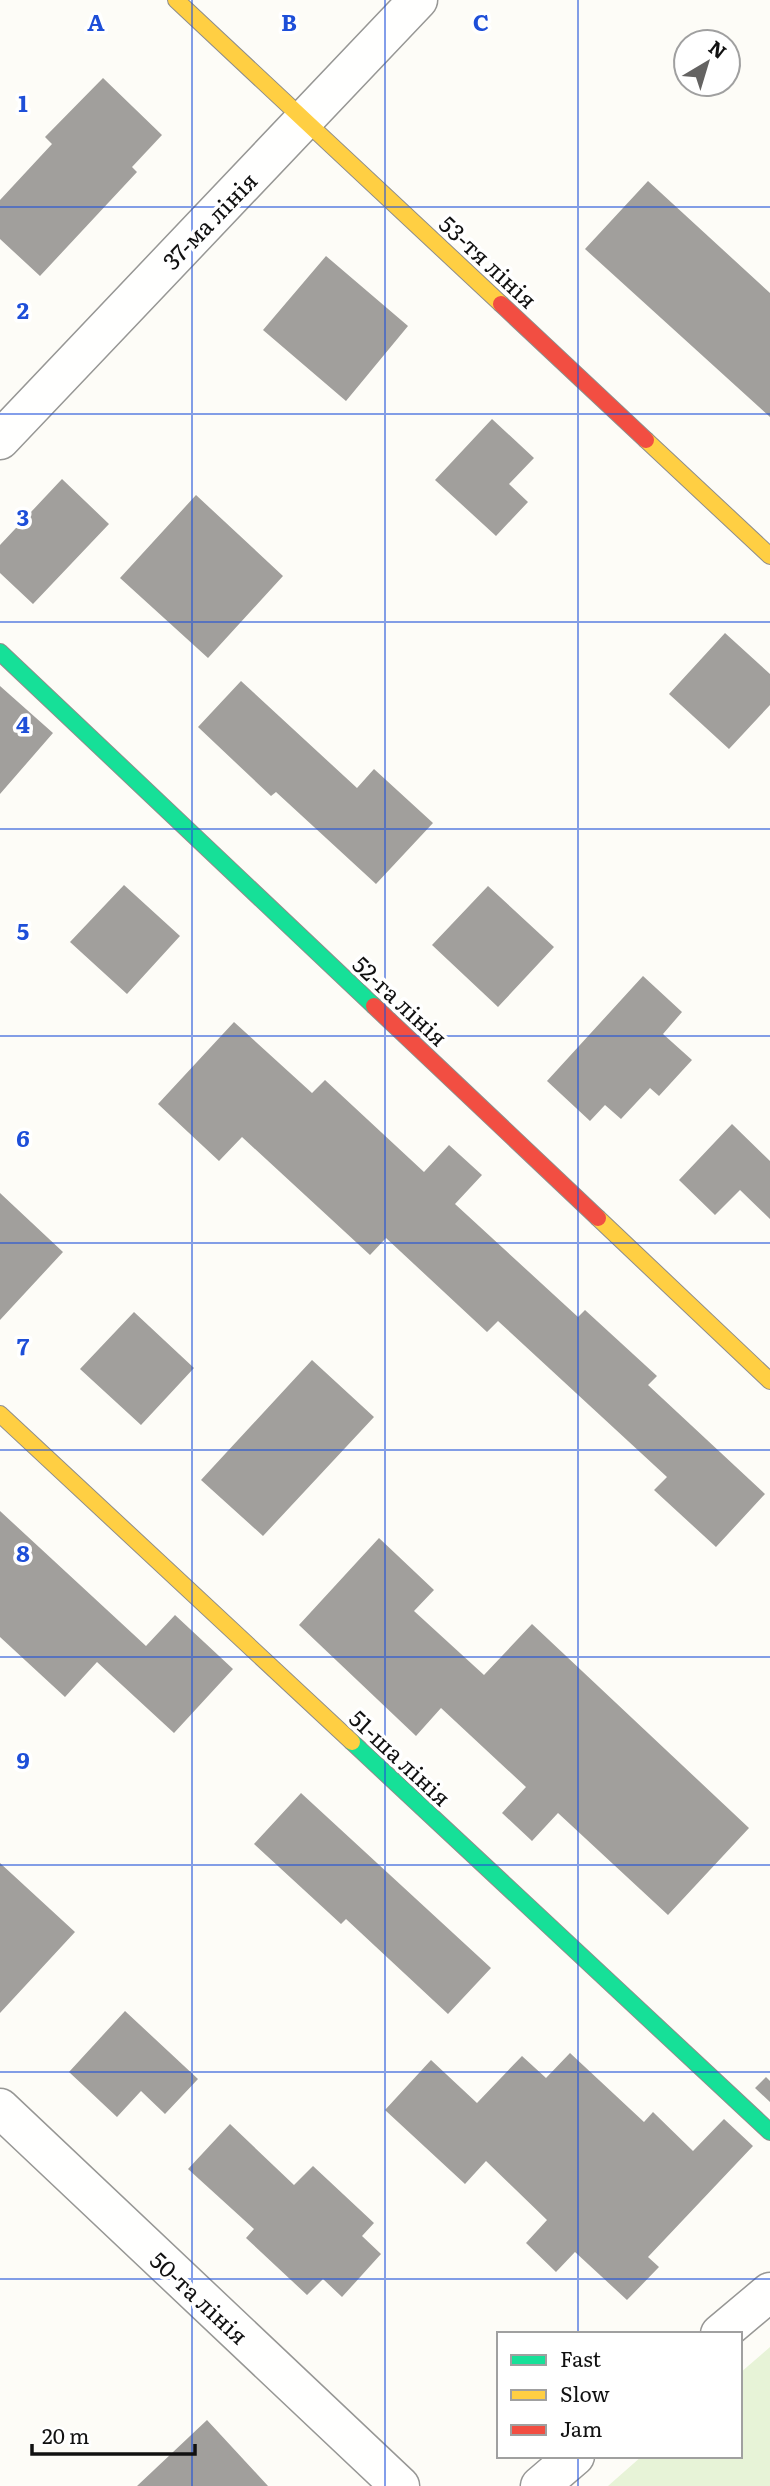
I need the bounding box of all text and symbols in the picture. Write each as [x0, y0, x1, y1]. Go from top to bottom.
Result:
text: A [87, 4, 105, 38]
text: B [281, 4, 297, 38]
text: C [473, 4, 489, 38]
north arrow [672, 28, 742, 98]
text: N [703, 33, 733, 65]
text: 1 [18, 85, 28, 119]
street label: 37-ма лінія [154, 164, 264, 276]
street label: 53-тя лінія [433, 207, 545, 315]
text: 2 [17, 292, 29, 326]
text: 3 [17, 499, 29, 533]
text: 4 [16, 706, 30, 740]
text: 5 [17, 913, 29, 947]
street label: 52-га лінія [346, 947, 456, 1053]
text: 6 [16, 1120, 30, 1154]
text: 7 [17, 1328, 30, 1362]
text: 8 [16, 1535, 30, 1569]
street label: 51-ша лінія [343, 1701, 459, 1813]
text: 9 [16, 1742, 30, 1776]
street label: 50-та лінія [144, 2243, 256, 2351]
legend [497, 2332, 742, 2458]
text: Fast [560, 2342, 601, 2373]
text: Slow [560, 2377, 610, 2408]
scale bar [32, 2412, 194, 2456]
text: Jam [560, 2412, 602, 2443]
text: 20 m [42, 2419, 89, 2450]

